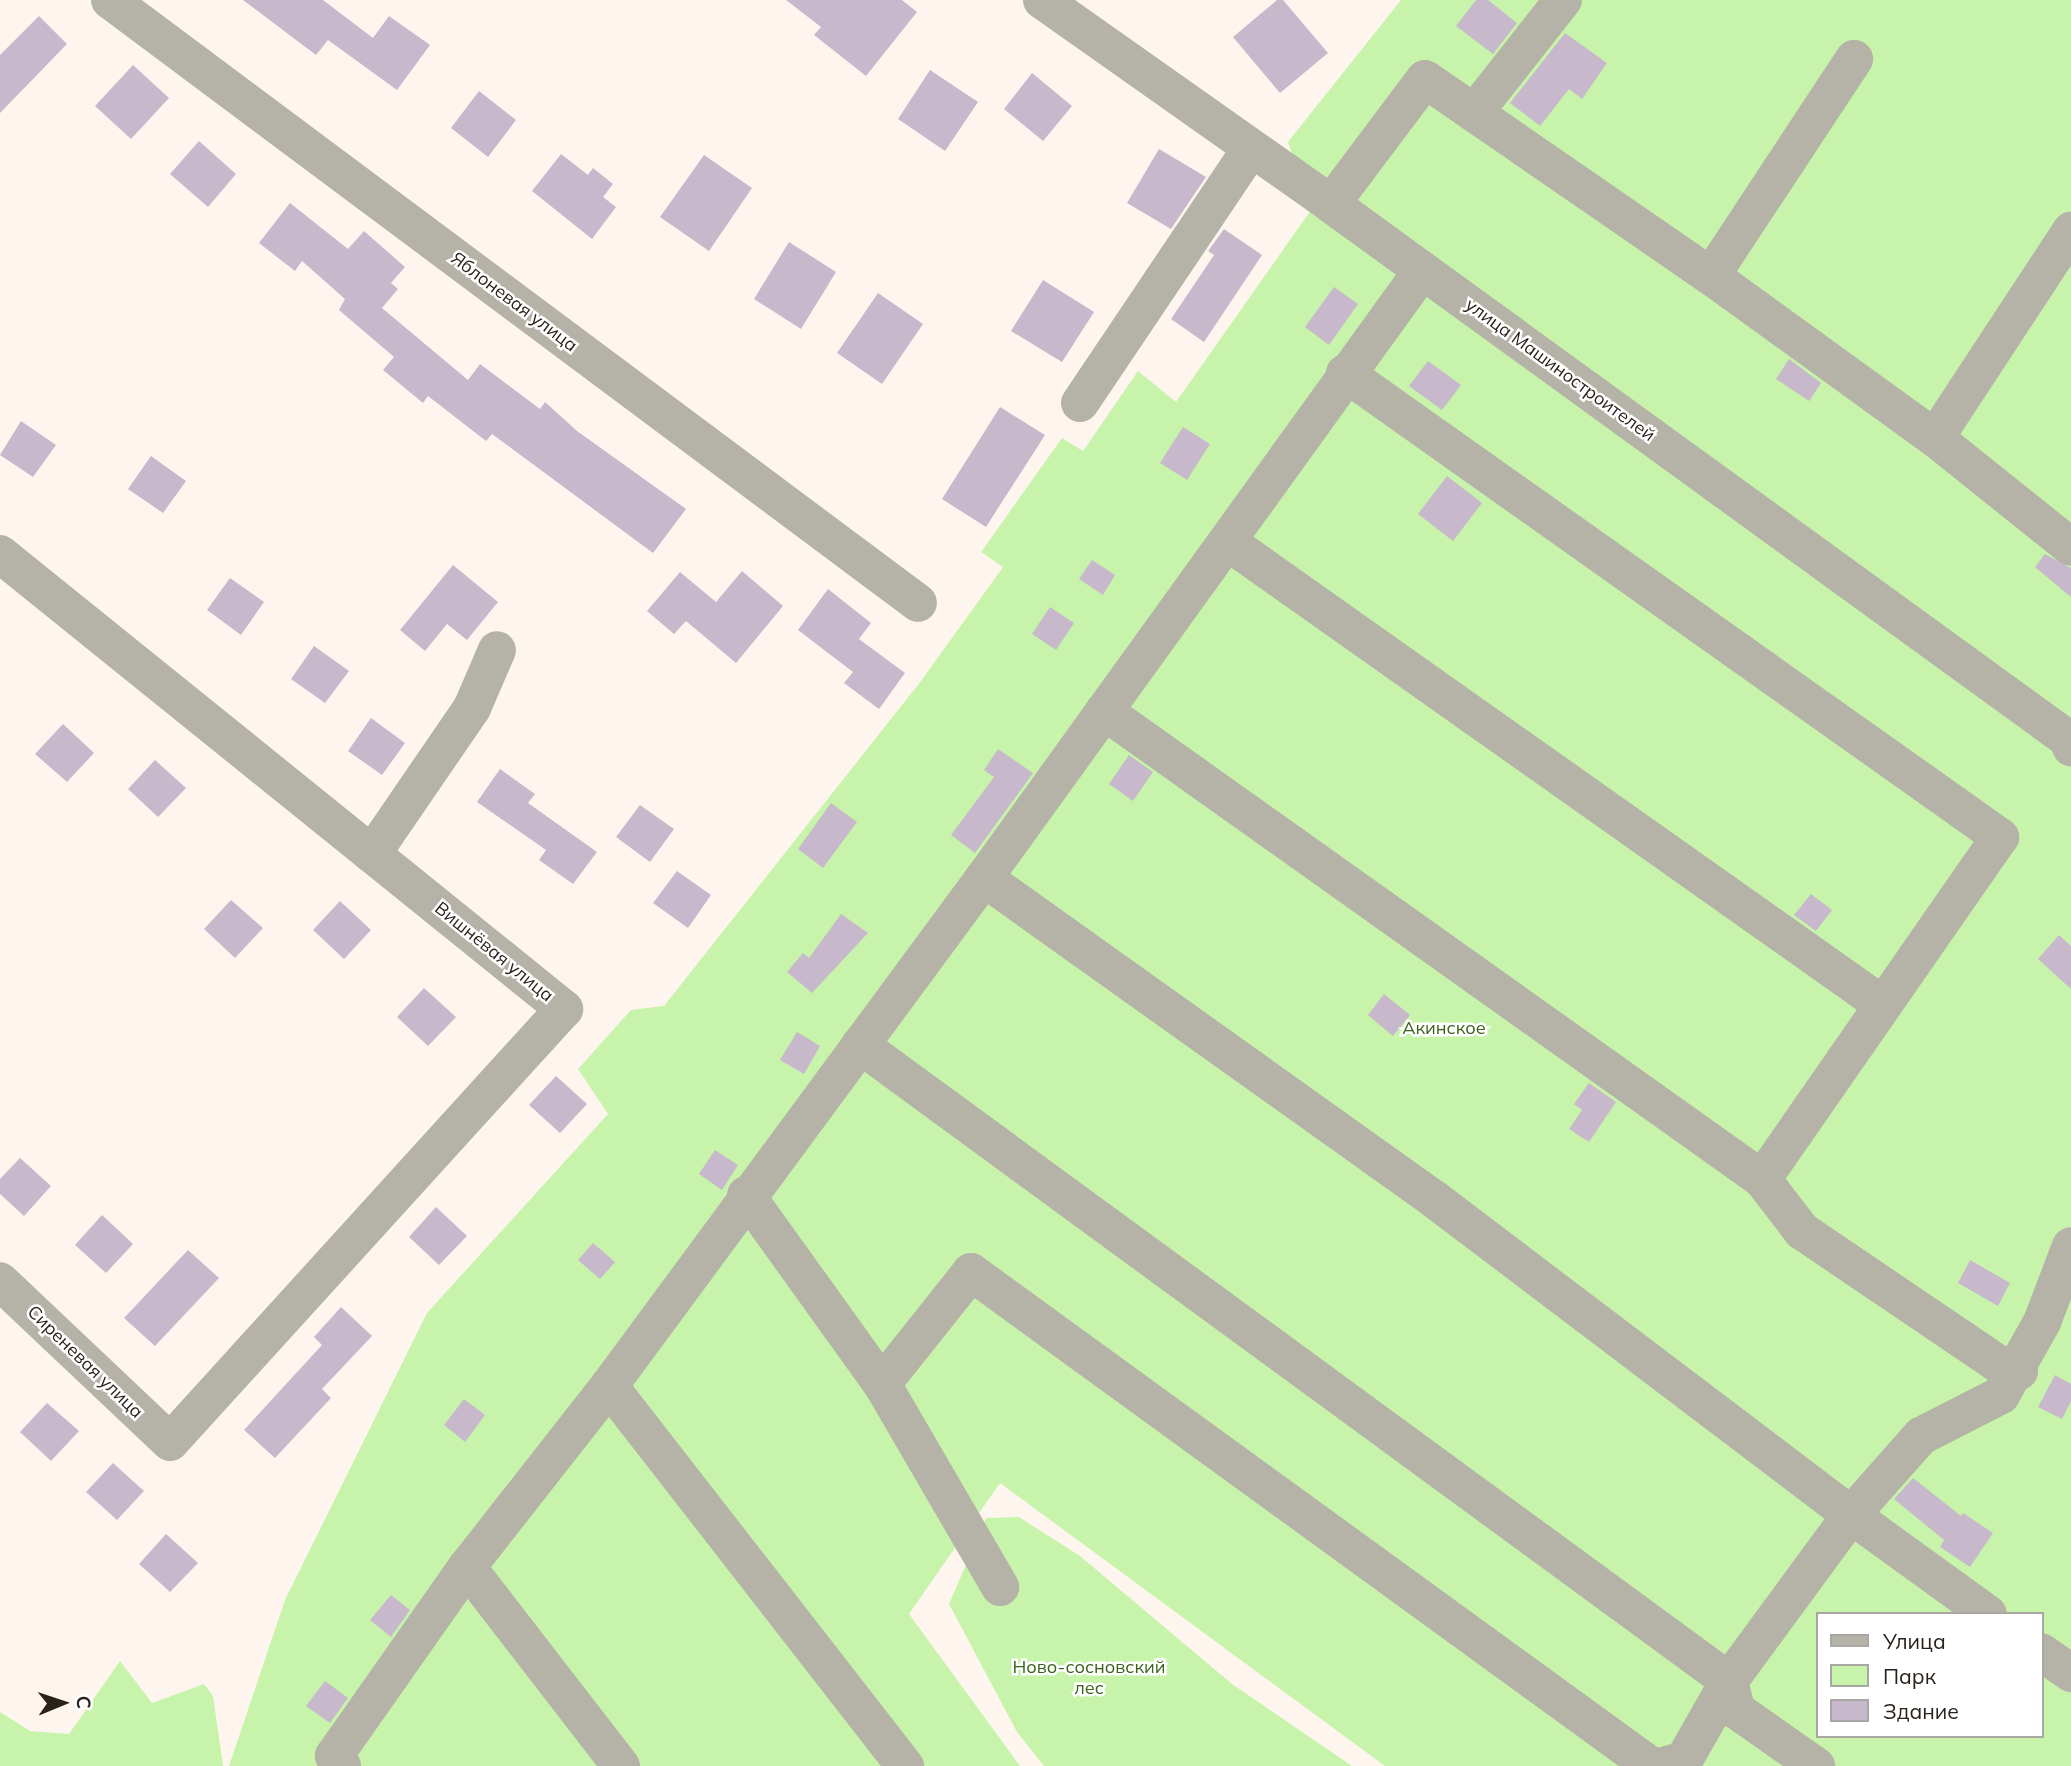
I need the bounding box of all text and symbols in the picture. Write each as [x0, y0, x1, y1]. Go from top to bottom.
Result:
street label: Яблоневая улица [447, 247, 581, 357]
street label: улица Машиностроителей [1461, 294, 1659, 446]
street label: Вишнёвая улица [430, 898, 558, 1006]
park label: Акинское [1402, 1017, 1486, 1039]
street label: Сиреневая улица [23, 1301, 147, 1423]
legend [1815, 1612, 2043, 1738]
text: Улица [1883, 1628, 1946, 1654]
park label: Ново-сосновский лес [1012, 1657, 1166, 1700]
text: Парк [1883, 1663, 1936, 1689]
north arrow [28, 1668, 98, 1738]
text: С [72, 1695, 96, 1709]
text: Здание [1883, 1698, 1959, 1724]

